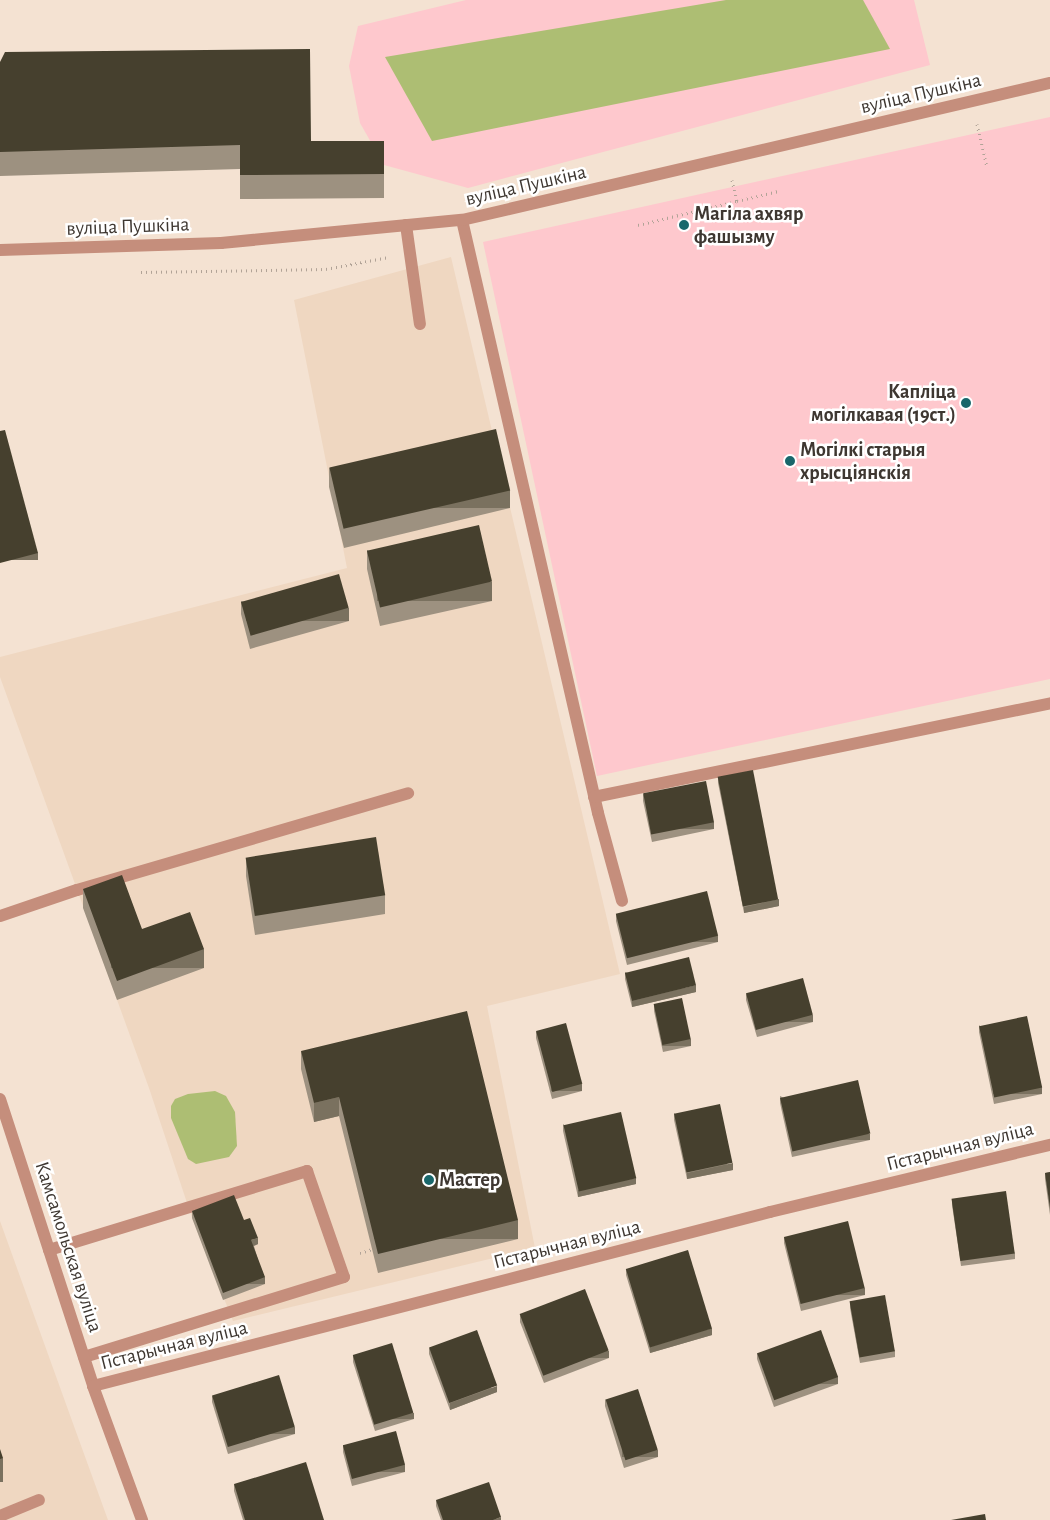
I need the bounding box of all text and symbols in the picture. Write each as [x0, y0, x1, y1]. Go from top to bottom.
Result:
street label: вуліца Пушкіна [858, 68, 984, 120]
street label: вуліца Пушкіна [463, 160, 589, 212]
place label: Магіла ахвяр фашызму [694, 202, 803, 249]
street label: вуліца Пушкіна [66, 213, 190, 241]
marker: Магіла ахвяр фашызму [678, 219, 690, 231]
place label: Капліца могілкавая (19ст.) [811, 380, 956, 427]
marker: Капліца могілкавая (19ст.) [960, 397, 972, 409]
place label: Могілкі старыя хрысціянскія [800, 438, 926, 485]
marker: Могілкі старыя хрысціянскія [784, 455, 796, 467]
street label: Гістарычная вуліца [884, 1117, 1036, 1177]
street label: Камсамольская вуліца [29, 1159, 107, 1335]
place label: Мастер [439, 1168, 500, 1192]
marker: Мастер [423, 1174, 435, 1186]
street label: Гістарычная вуліца [491, 1215, 643, 1275]
street label: Гістарычная вуліца [98, 1316, 250, 1376]

